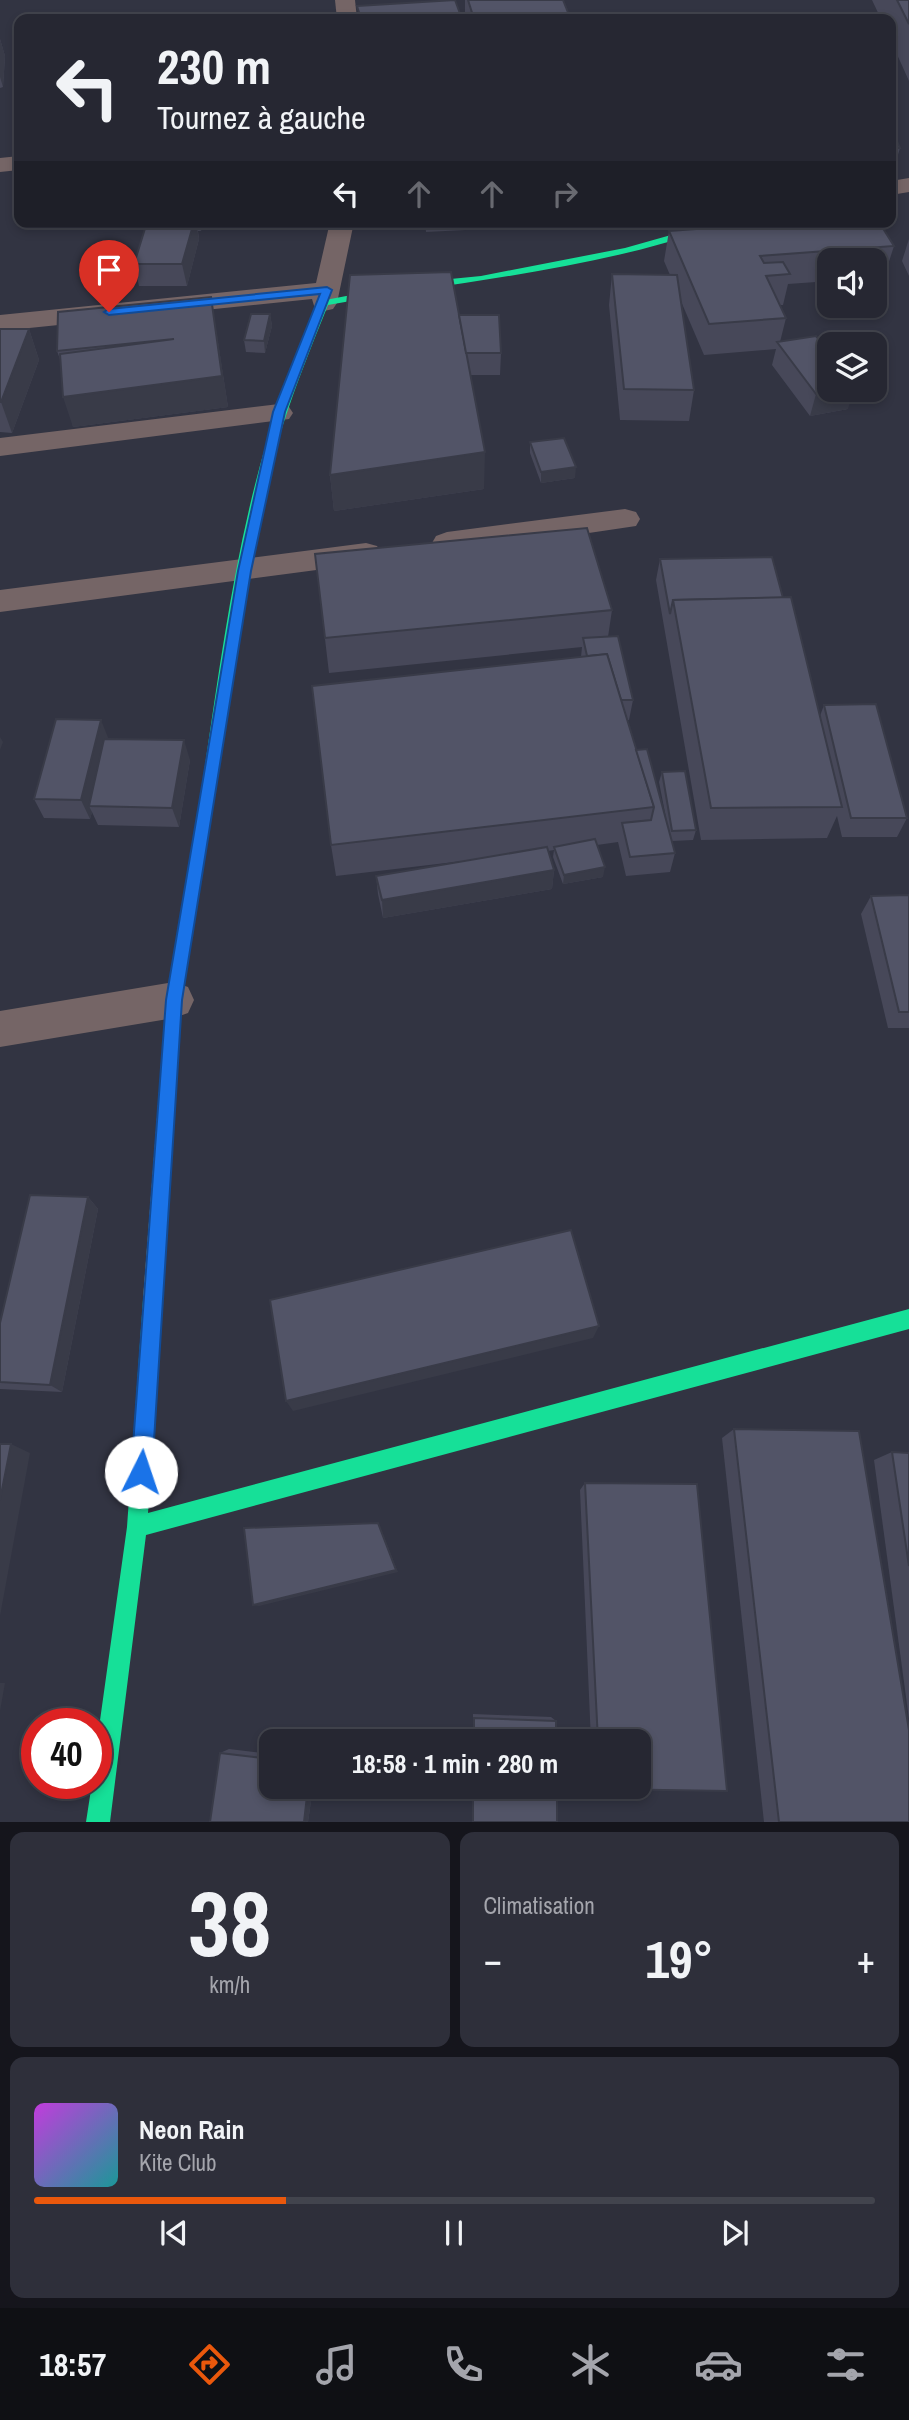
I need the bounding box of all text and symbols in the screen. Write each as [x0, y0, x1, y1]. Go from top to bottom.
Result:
text: 230 m [157, 33, 271, 99]
icon: left [42, 42, 133, 133]
text: Tournez à gauche [157, 96, 366, 139]
icon: left [327, 175, 365, 213]
icon: ahead [400, 175, 438, 213]
icon: ahead [473, 175, 511, 213]
icon: right [546, 175, 584, 213]
pin [79, 240, 139, 312]
map controls [817, 248, 887, 402]
button: sound [817, 248, 887, 318]
icon: arrive [90, 251, 128, 289]
button: layers [817, 332, 887, 402]
position arrow [104, 1435, 178, 1509]
speed limit sign: 40 [21, 1708, 112, 1799]
text: 18:58 · 1 min · 280 m [352, 1746, 558, 1781]
text: 38 [188, 1862, 271, 1984]
text: Climatisation [484, 1890, 595, 1921]
text: 19° [645, 1924, 713, 1994]
text: − [484, 1934, 502, 1985]
text: + [857, 1934, 875, 1985]
text: km/h [209, 1969, 250, 2000]
text: Neon Rain [139, 2112, 244, 2147]
text: Kite Club [139, 2147, 217, 2178]
icon: previous [155, 2214, 193, 2252]
icon: pause [435, 2214, 473, 2252]
icon: next [716, 2214, 754, 2252]
icon: directions [185, 2340, 234, 2389]
icon: music [312, 2340, 361, 2389]
icon: phone [439, 2340, 488, 2389]
icon: climate [566, 2340, 615, 2389]
icon: car [694, 2340, 743, 2389]
icon: filters [821, 2340, 870, 2389]
text: 18:57 [39, 2343, 106, 2386]

